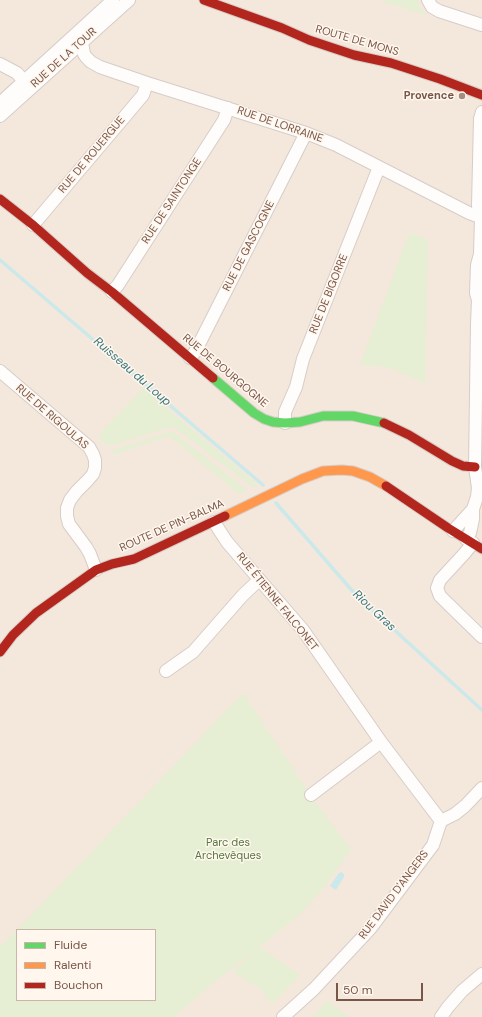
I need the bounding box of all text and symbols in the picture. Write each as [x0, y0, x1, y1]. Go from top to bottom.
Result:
street label: ROUTE DE MONS [314, 23, 400, 59]
street label: RUE DE LA TOUR [29, 25, 99, 91]
place label: Provence [404, 89, 454, 103]
marker: Provence [457, 91, 467, 101]
street label: RUE DE LORRAINE [235, 104, 325, 146]
street label: RUE DE ROUERGUE [56, 114, 128, 196]
street label: RUE DE SAINTONGE [139, 156, 205, 246]
street label: RUE DE GASCOGNE [220, 198, 278, 294]
street label: RUE DE BIGORRE [307, 252, 351, 336]
street label: RUE DE BOURGOGNE [180, 331, 270, 411]
water label: Ruisseau du Loup [90, 334, 174, 410]
street label: RUE DE RIGOULAS [13, 382, 91, 452]
street label: ROUTE DE PIN-BALMA [118, 497, 226, 555]
street label: RUE ÉTIENNE FALCONET [233, 550, 321, 654]
water label: Riou Gras [349, 587, 399, 635]
park label: Parc des Archevêques [195, 836, 261, 862]
street label: RUE DAVID D'ANGERS [356, 848, 432, 942]
legend [16, 929, 156, 1001]
text: Fluide [54, 937, 87, 953]
text: Ralenti [54, 957, 91, 973]
scale bar [338, 975, 425, 1001]
text: Bouchon [54, 977, 103, 993]
text: 50 m [343, 982, 372, 998]

